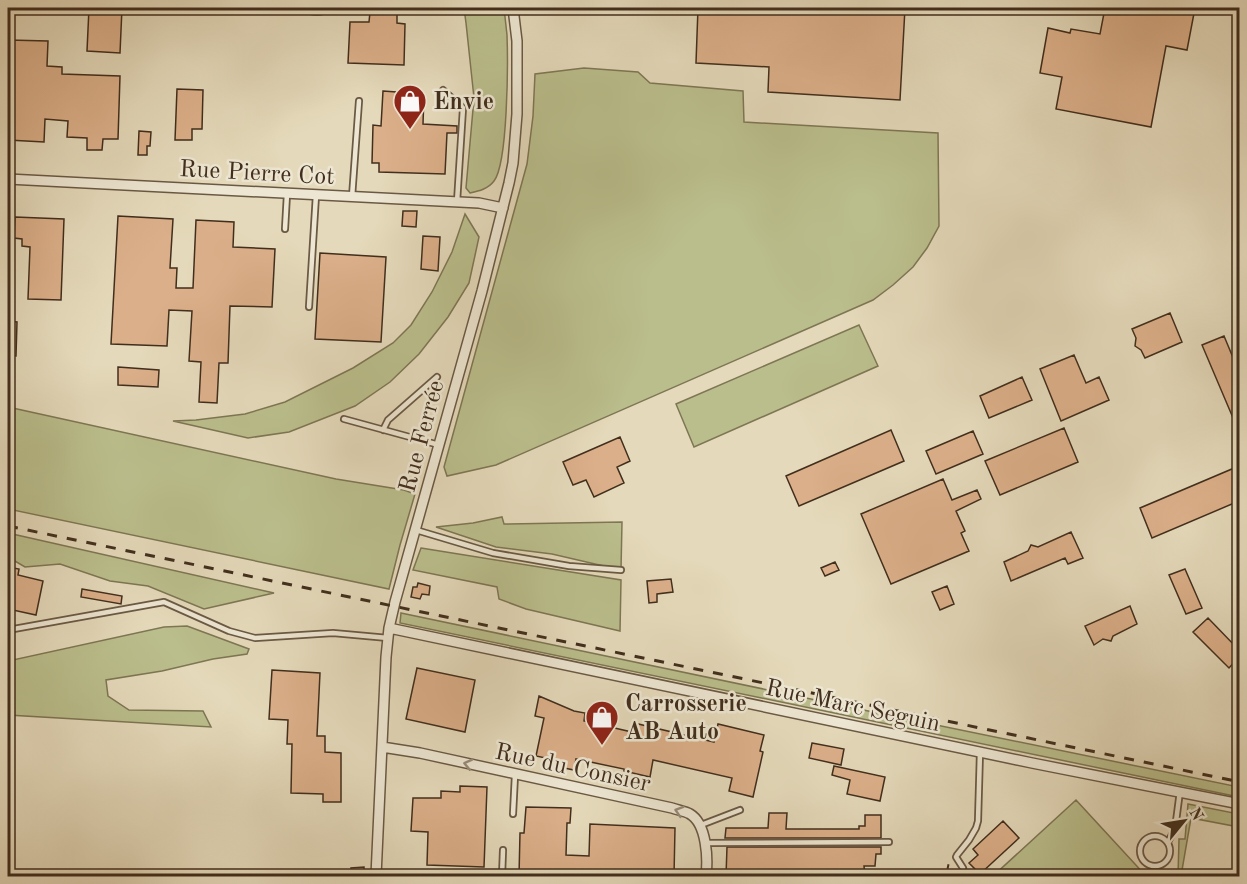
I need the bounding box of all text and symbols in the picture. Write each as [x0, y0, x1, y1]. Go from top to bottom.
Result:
shop icon: Envie [392, 83, 428, 130]
place label: Envie [433, 91, 494, 115]
street label: Rue Pierre Cot [179, 158, 335, 190]
street label: Rue Ferrée [396, 378, 449, 495]
street label: Rue Marc Seguin [763, 677, 942, 737]
place label: Carrosserie AB Auto [625, 693, 747, 745]
shop icon: Carrosserie AB Auto [584, 699, 620, 746]
street label: Rue du Consier [493, 741, 653, 797]
one-way arrow [463, 758, 473, 771]
north arrow [1154, 791, 1214, 851]
text: N [1185, 805, 1206, 824]
one-way arrow [674, 806, 685, 818]

